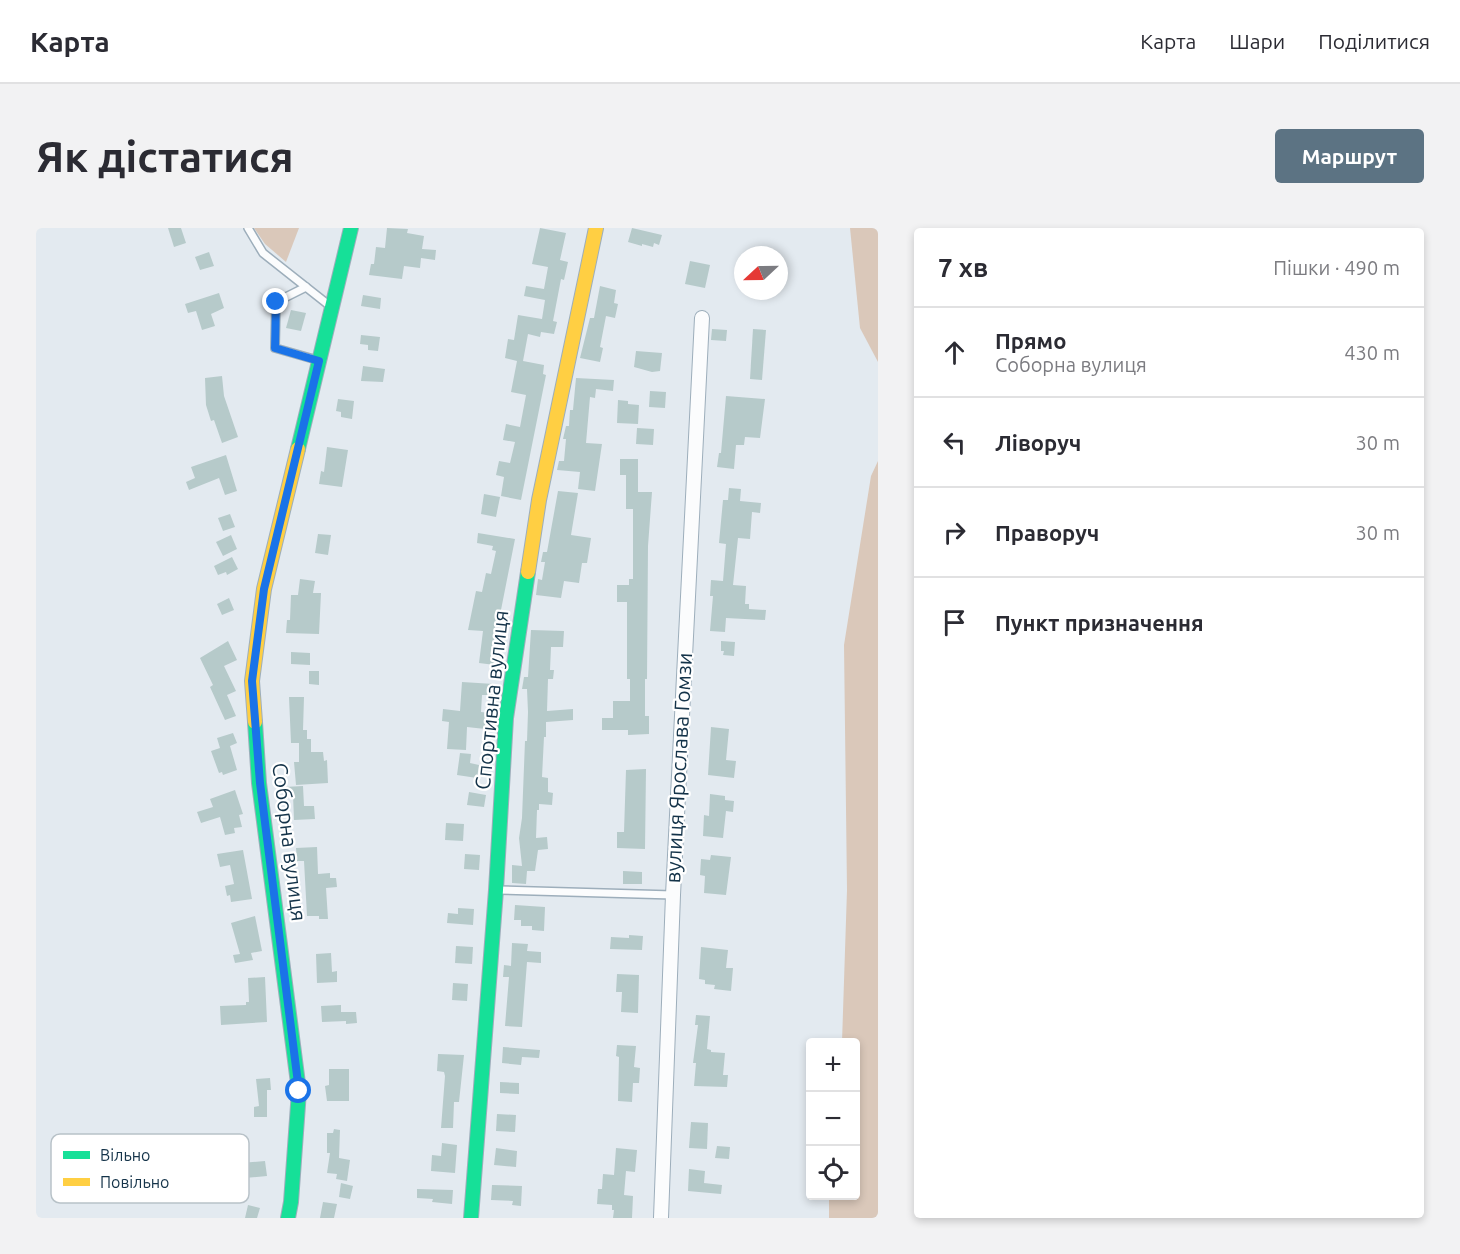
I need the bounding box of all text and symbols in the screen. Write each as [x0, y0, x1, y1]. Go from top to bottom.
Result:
text: Карта [30, 26, 110, 57]
text: Карта [1140, 29, 1196, 53]
text: Шари [1229, 29, 1285, 53]
text: Поділитися [1318, 29, 1430, 53]
button: Маршрут [1275, 129, 1424, 183]
text: Як дістатися [36, 133, 294, 180]
north arrow [734, 246, 788, 300]
text: 7 хв [938, 253, 988, 282]
text: Пішки · 490 m [1273, 256, 1400, 279]
route end [262, 288, 288, 314]
text: Прямо [995, 328, 1066, 353]
icon: ahead [938, 336, 971, 369]
text: 430 m [1344, 341, 1400, 364]
text: Соборна вулиця [995, 353, 1147, 376]
icon: left [938, 426, 971, 459]
text: Ліворуч [995, 430, 1081, 455]
text: 30 m [1356, 431, 1400, 454]
icon: right [938, 516, 971, 549]
text: Праворуч [995, 520, 1099, 545]
text: 30 m [1356, 521, 1400, 544]
icon: arrive [938, 606, 971, 639]
street label: Спортивна вулиця [470, 609, 512, 791]
text: Пункт призначення [995, 610, 1204, 635]
street label: вулиця Ярослава Гомзи [660, 652, 696, 884]
street label: Соборна вулиця [268, 761, 312, 922]
map controls [806, 1038, 860, 1200]
button: + [806, 1038, 860, 1092]
route start [285, 1077, 311, 1103]
button: − [806, 1092, 860, 1146]
legend [51, 1134, 249, 1203]
text: Вільно [100, 1146, 150, 1164]
button: locate [806, 1146, 860, 1200]
text: Повільно [100, 1173, 169, 1191]

